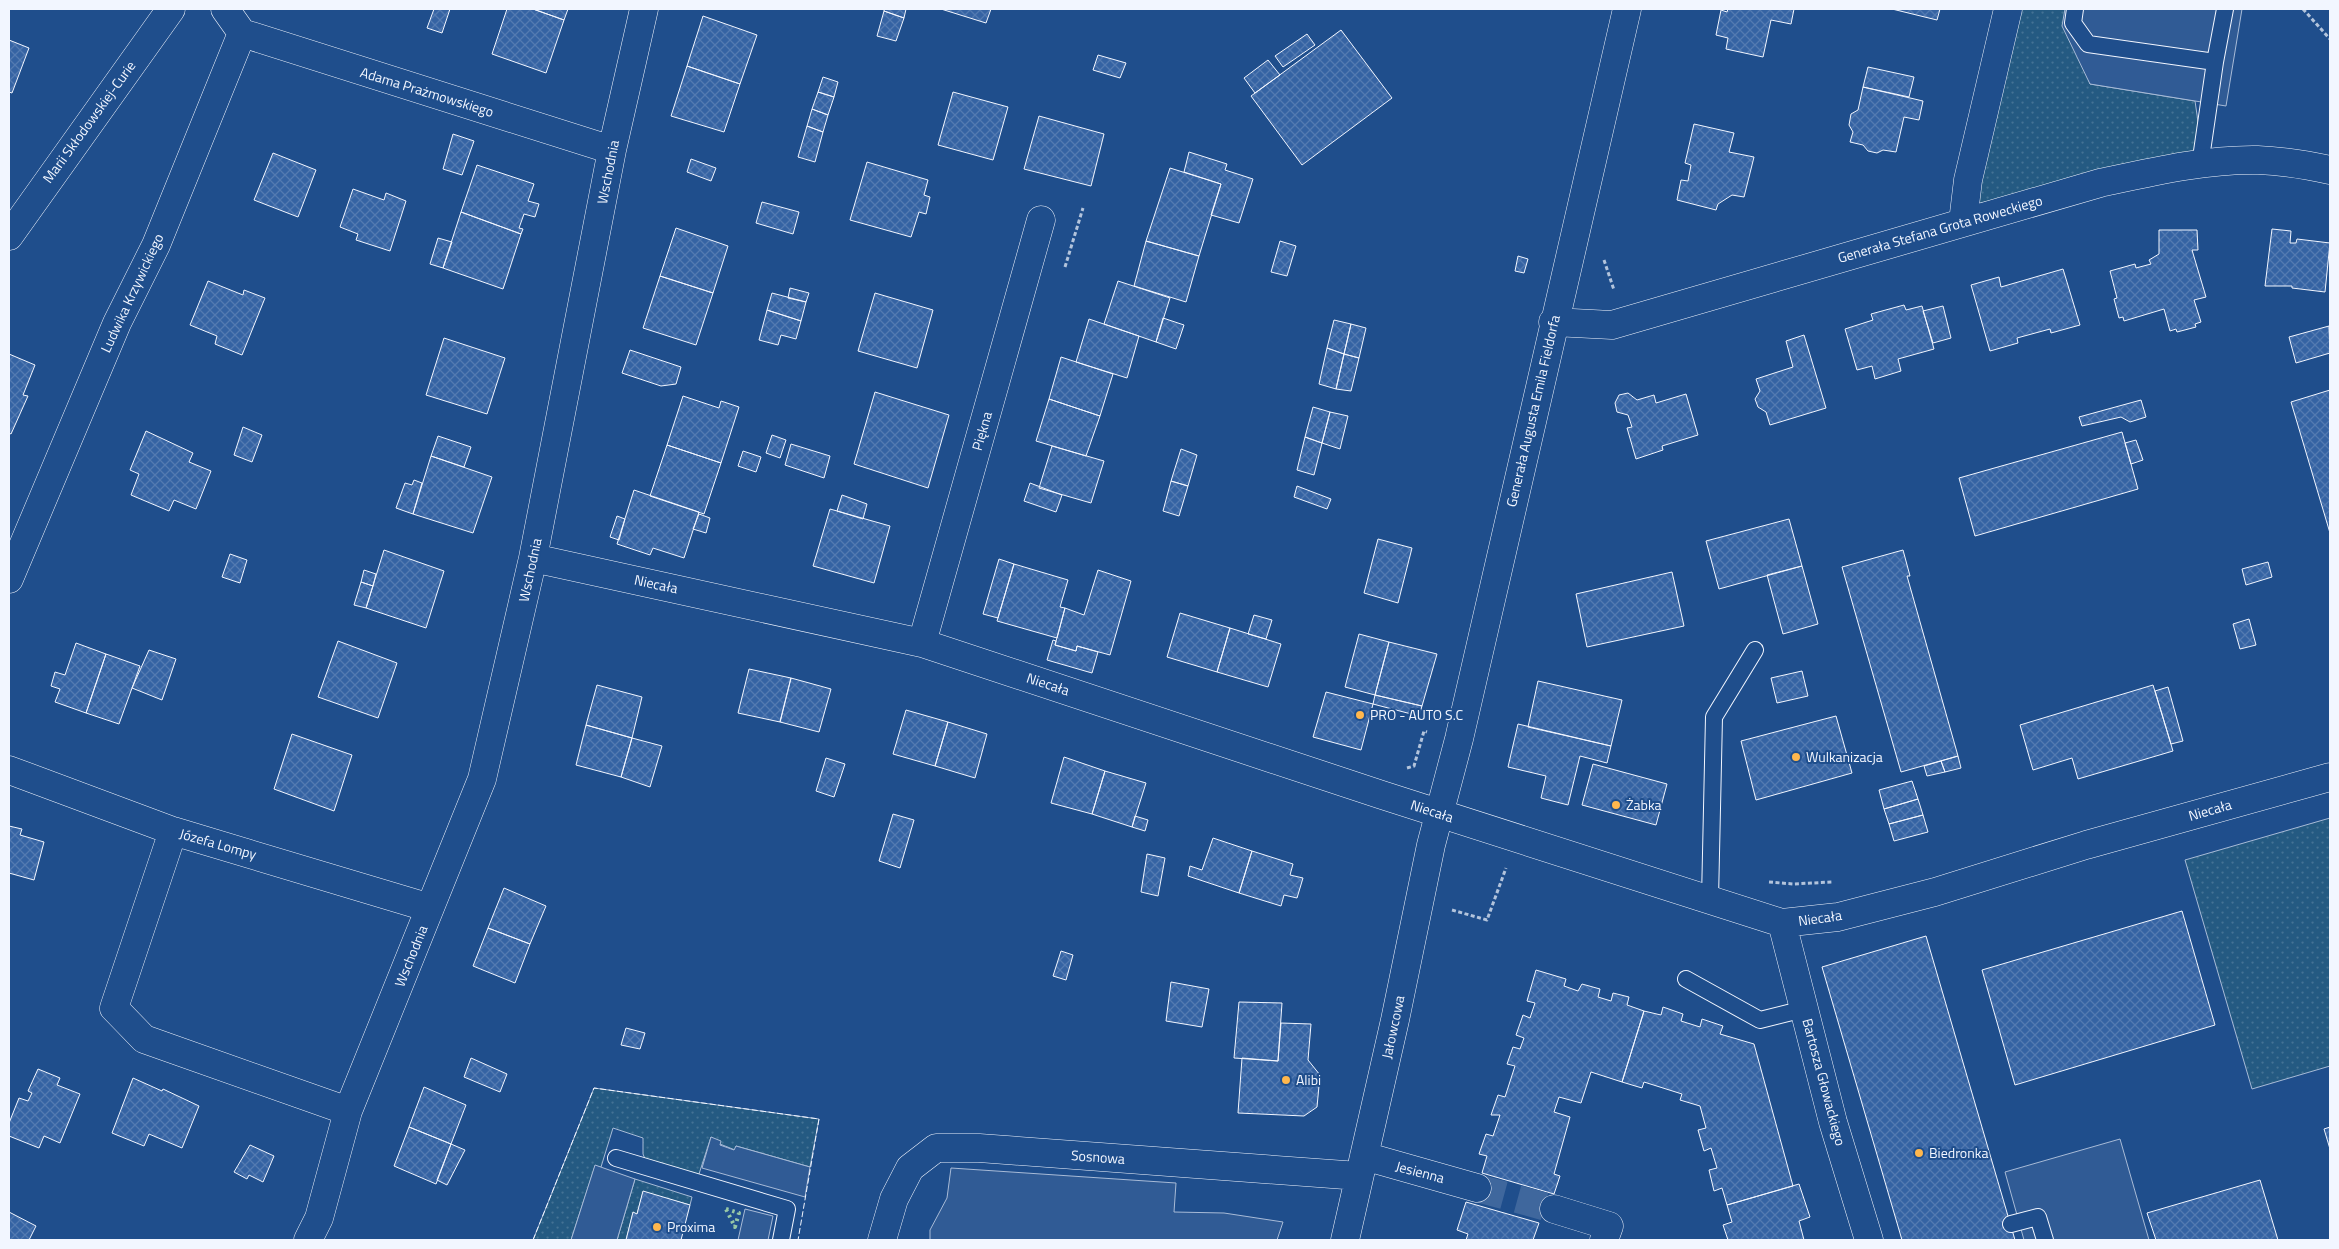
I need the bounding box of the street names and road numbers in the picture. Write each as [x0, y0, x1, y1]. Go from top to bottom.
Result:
street label: Marii Skłodowskiej-Curie [37, 56, 140, 187]
street label: Adama Prażmowskiego [358, 61, 496, 122]
street label: Wschodnia [591, 138, 624, 206]
street label: Generała Stefana Grota Roweckiego [1835, 189, 2045, 268]
street label: Ludwika Krzywickiego [95, 230, 168, 356]
street label: Generała Augusta Emila Fieldorfa [1500, 313, 1565, 509]
street label: Piękna [966, 409, 997, 453]
street label: Wschodnia [513, 536, 547, 604]
street label: Niecała [632, 569, 680, 598]
street label: Niecała [1024, 667, 1072, 700]
street label: Niecała [2186, 793, 2234, 826]
street label: Niecała [1408, 794, 1456, 827]
street label: Józefa Lompy [177, 823, 259, 865]
street label: Niecała [1797, 904, 1843, 931]
street label: Wschodnia [389, 922, 432, 990]
street label: Jałowcowa [1376, 993, 1409, 1061]
street label: Bartosza Głowackiego [1797, 1016, 1852, 1148]
street label: Sosnowa [1070, 1144, 1126, 1169]
street label: Jesienna [1393, 1155, 1447, 1188]

